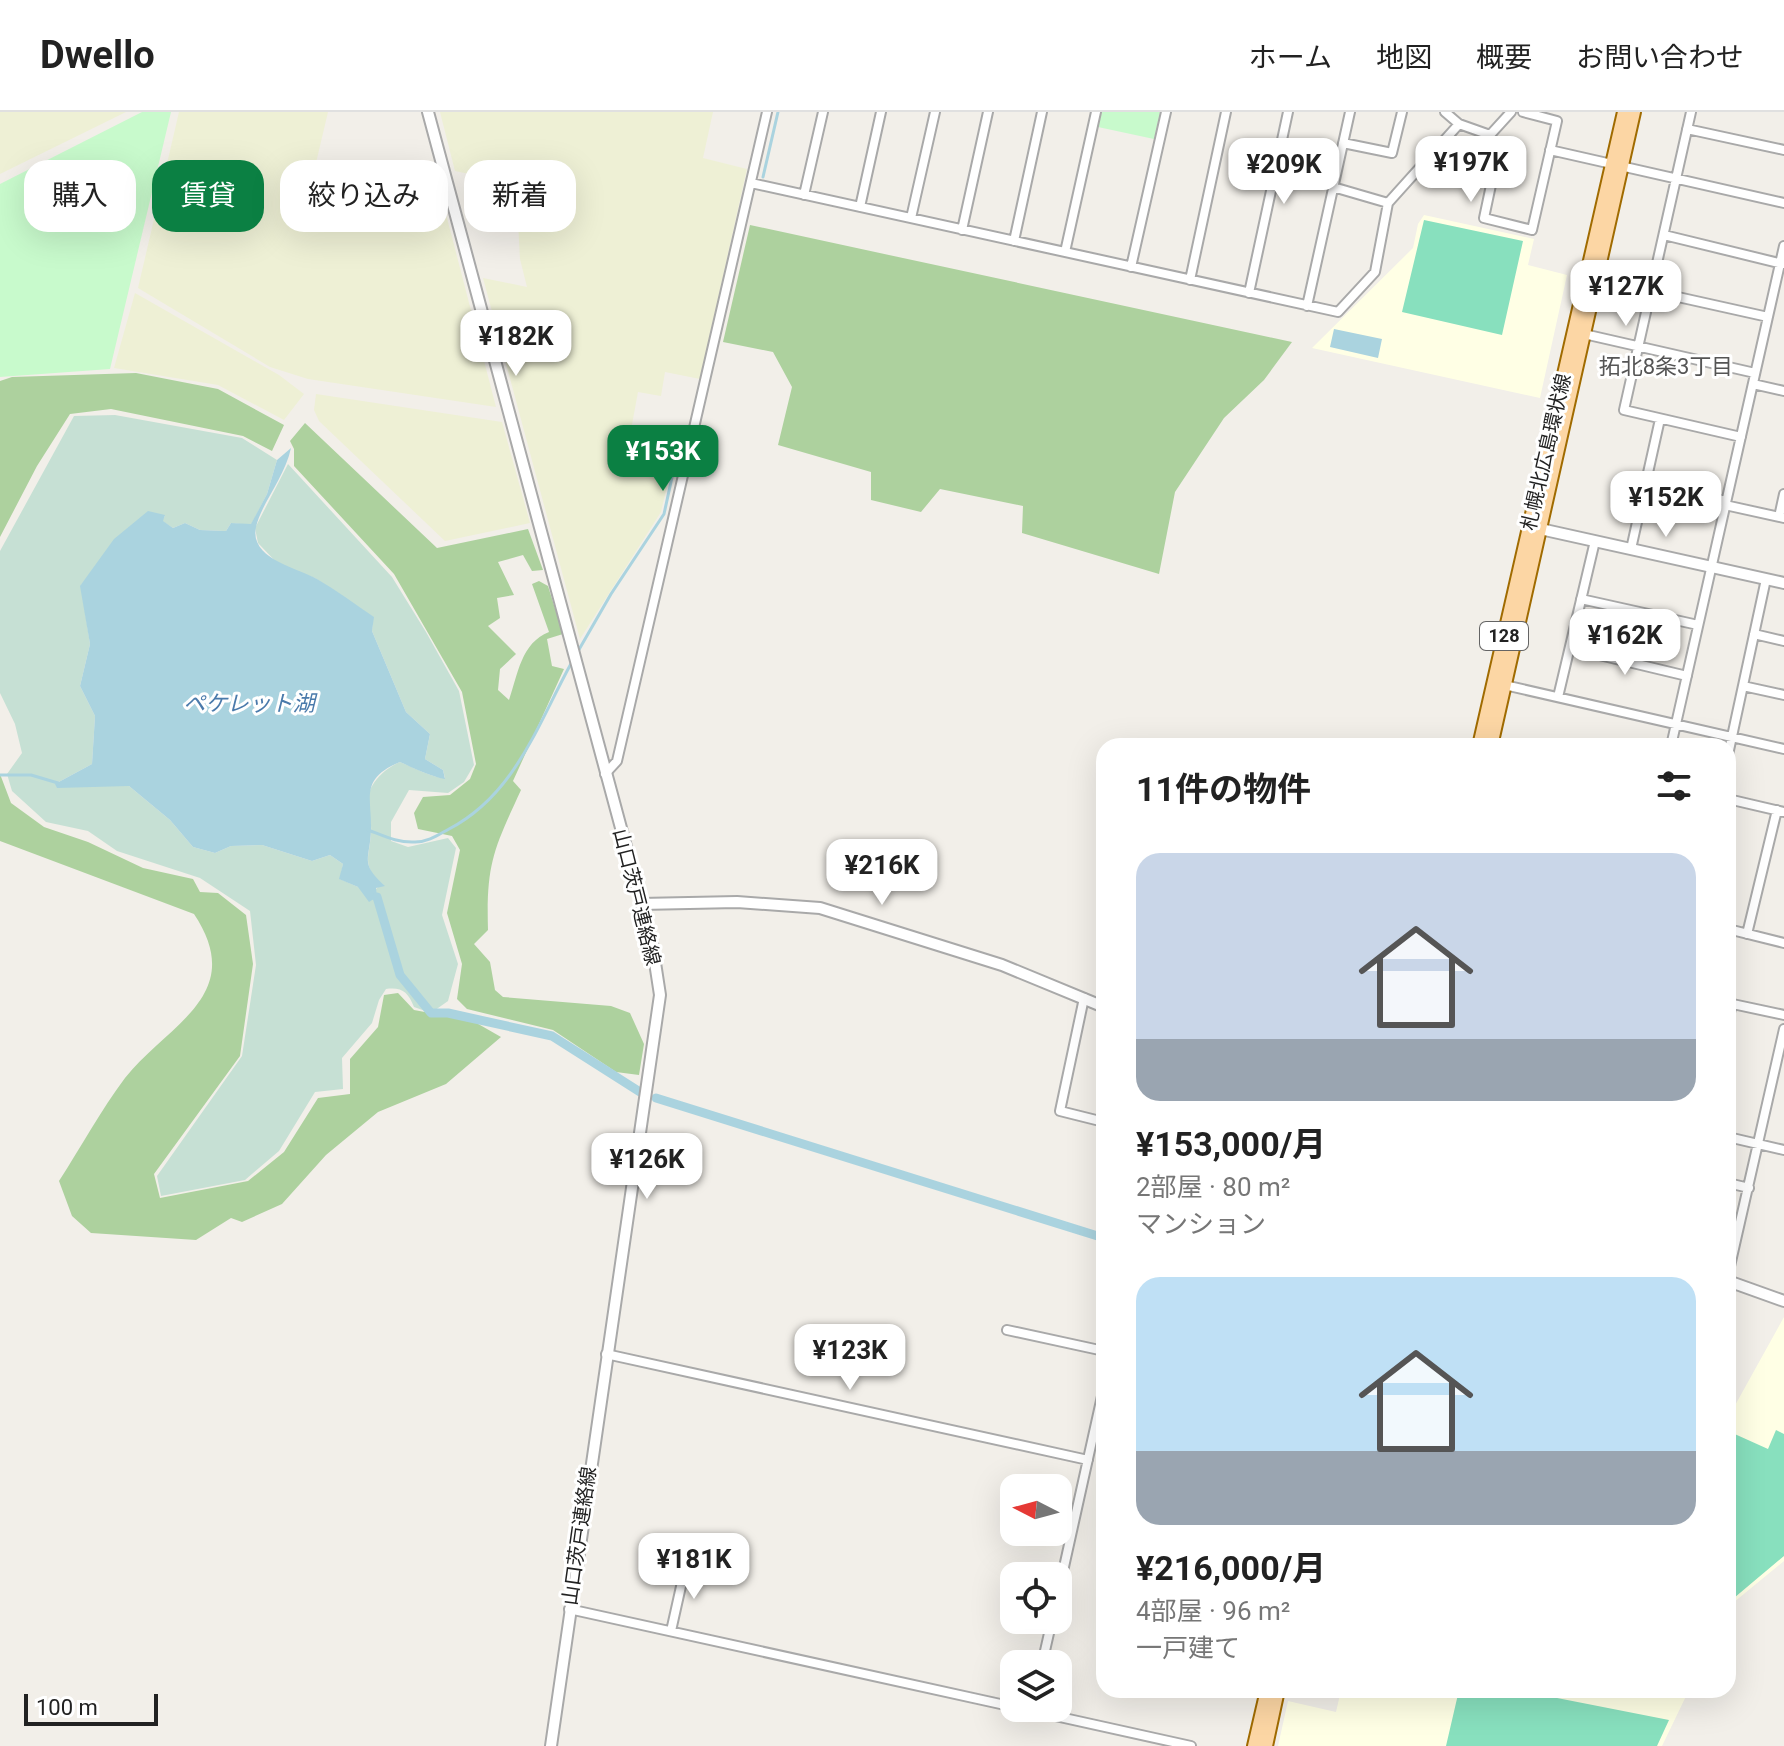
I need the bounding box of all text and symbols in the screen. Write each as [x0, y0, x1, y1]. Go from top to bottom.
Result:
text: Dwello [40, 33, 155, 77]
text: ホーム [1249, 41, 1332, 74]
text: 地図 [1376, 41, 1432, 74]
text: 概要 [1476, 41, 1532, 74]
text: お問い合わせ [1576, 41, 1744, 74]
pin: ¥197K [1415, 136, 1527, 204]
pin: ¥209K [1228, 138, 1340, 206]
text: ¥197K [1433, 147, 1509, 177]
text: ¥209K [1246, 149, 1322, 179]
chip: 購入 [24, 160, 136, 232]
chip: 賃貸 [152, 160, 264, 232]
chip: 絞り込み [280, 160, 448, 232]
chip: 新着 [464, 160, 576, 232]
pin: ¥127K [1570, 260, 1682, 328]
text: ¥127K [1588, 271, 1664, 301]
pin: ¥182K [460, 310, 572, 378]
text: ¥182K [478, 321, 554, 351]
district label: 拓北8条3丁目 [1599, 354, 1733, 379]
street label: 札幌北広島環状線 [1516, 371, 1576, 533]
pin: ¥153K [607, 425, 719, 493]
text: ¥153K [625, 436, 701, 466]
pin: ¥152K [1610, 471, 1722, 539]
text: ¥152K [1628, 482, 1704, 512]
pin: ¥162K [1569, 609, 1681, 677]
text: ¥162K [1587, 620, 1663, 650]
road number: 128 [1480, 622, 1528, 650]
water label: ペケレット湖 [183, 691, 318, 716]
icon: filters [1652, 764, 1696, 808]
text: 11件の物件 [1136, 769, 1311, 809]
street label: 山口茨戸連絡線 [608, 826, 666, 968]
pin: ¥216K [826, 839, 938, 907]
text: ¥216K [844, 850, 920, 880]
icon: home [1344, 905, 1488, 1049]
text: ¥153,000/月 [1136, 1124, 1326, 1164]
pin: ¥126K [591, 1133, 703, 1201]
text: ¥126K [609, 1144, 685, 1174]
text: 2部屋 · 80 m² [1136, 1172, 1290, 1202]
text: マンション [1136, 1209, 1266, 1239]
pin: ¥123K [794, 1324, 906, 1392]
icon: home [1344, 1329, 1488, 1473]
text: ¥123K [812, 1335, 888, 1365]
street label: 山口茨戸連絡線 [557, 1465, 601, 1607]
north arrow [1000, 1474, 1072, 1546]
map controls [1000, 1474, 1072, 1722]
pin: ¥181K [638, 1533, 750, 1601]
text: ¥181K [656, 1544, 732, 1574]
text: ¥216,000/月 [1136, 1548, 1326, 1588]
button: locate [1000, 1562, 1072, 1634]
text: 4部屋 · 96 m² [1136, 1596, 1290, 1626]
text: 一戸建て [1136, 1633, 1240, 1663]
button: layers [1000, 1650, 1072, 1722]
scale bar [24, 1690, 158, 1726]
text: 100 m [36, 1695, 98, 1720]

